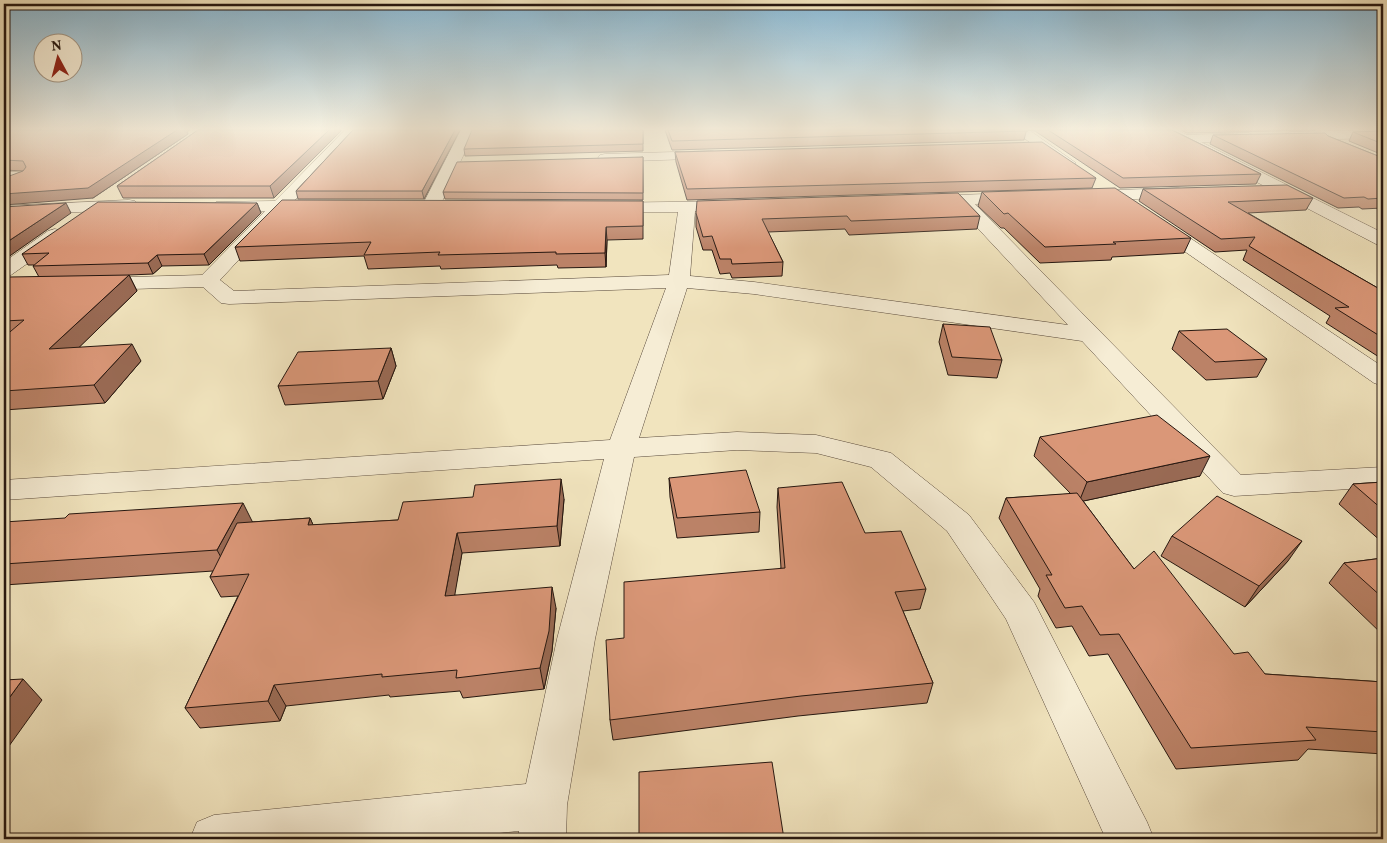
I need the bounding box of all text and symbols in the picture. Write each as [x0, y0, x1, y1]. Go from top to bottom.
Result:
north arrow [32, 32, 82, 82]
text: N [50, 37, 63, 57]

